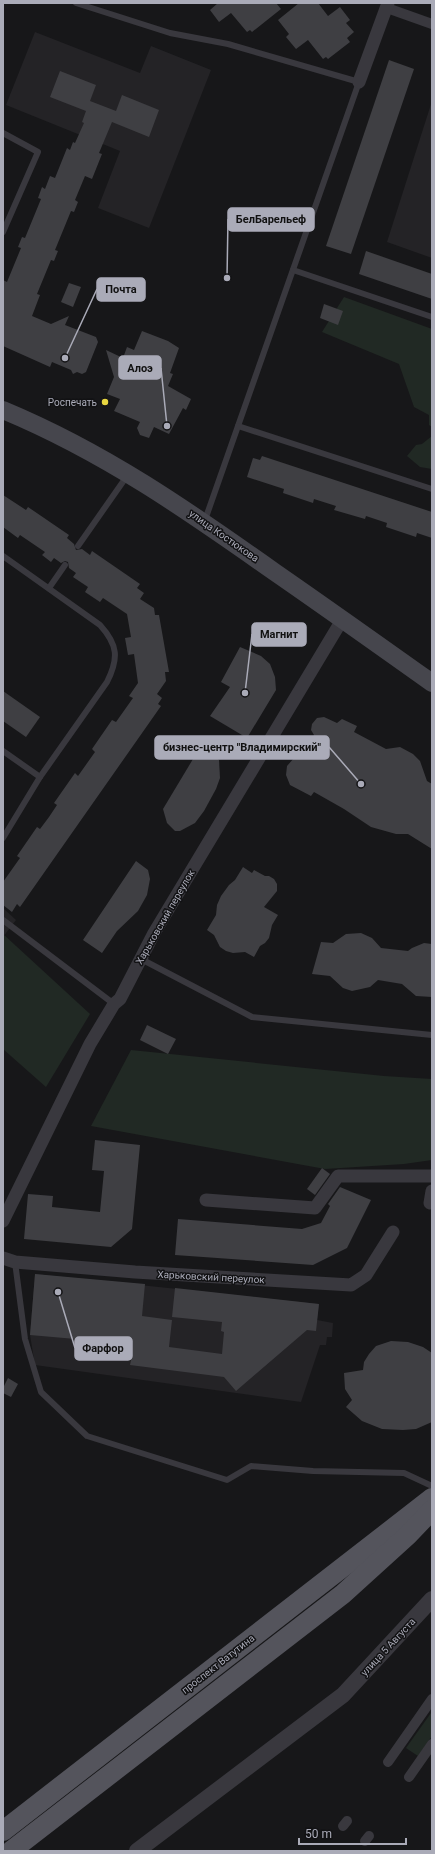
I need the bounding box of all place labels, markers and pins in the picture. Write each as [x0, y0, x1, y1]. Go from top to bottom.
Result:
callout: БелБарельеф [228, 208, 314, 231]
callout: Почта [97, 278, 145, 301]
callout: Алоэ [119, 356, 161, 379]
place label: Роспечать [48, 397, 97, 408]
marker: Роспечать [100, 397, 110, 407]
callout: Магнит [252, 623, 306, 646]
callout: бизнес-центр "Владимирский" [155, 736, 329, 759]
callout: Фарфор [75, 1337, 132, 1360]

